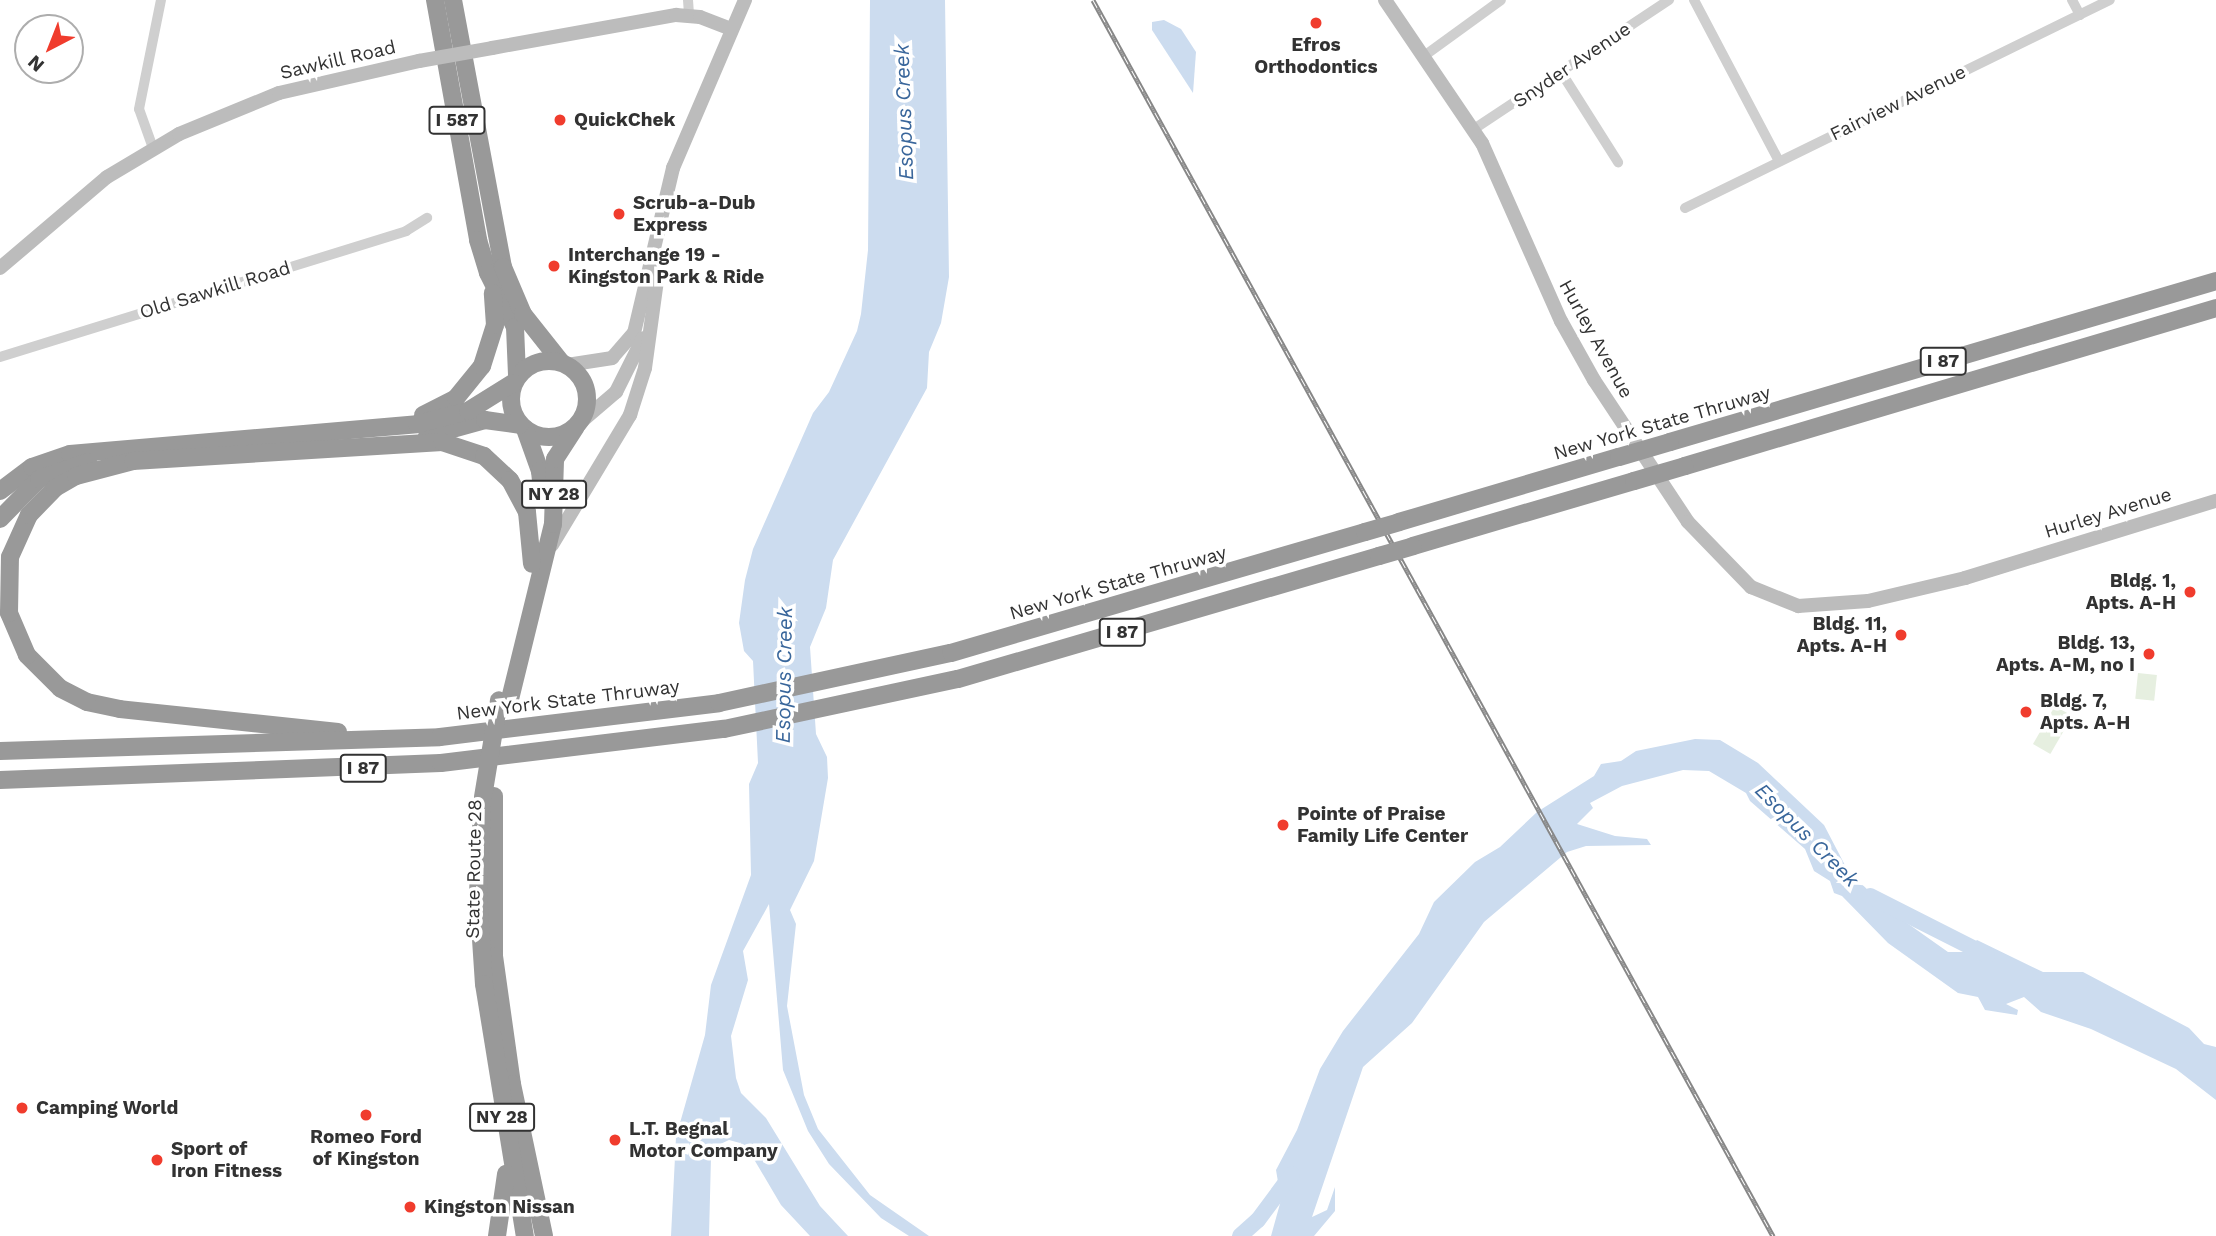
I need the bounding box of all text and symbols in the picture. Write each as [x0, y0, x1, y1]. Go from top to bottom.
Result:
north arrow [14, 14, 84, 84]
marker: Efros Orthodontics [1308, 15, 1324, 31]
street label: Snyder Avenue [1509, 17, 1635, 113]
place label: Efros Orthodontics [1254, 34, 1378, 78]
street label: Sawkill Road [278, 36, 398, 84]
water label: Esopus Creek [889, 43, 919, 181]
text: N [23, 50, 49, 77]
street label: Fairview Avenue [1826, 60, 1970, 146]
road number: I 587 [427, 106, 487, 134]
place label: QuickChek [574, 109, 675, 131]
marker: QuickChek [552, 112, 568, 128]
place label: Scrub-a-Dub Express [633, 192, 755, 236]
marker: Scrub-a-Dub Express [611, 206, 627, 222]
place label: Interchange 19 - Kingston Park & Ride [568, 244, 764, 288]
street label: Old Sawkill Road [137, 256, 293, 324]
marker: Interchange 19 - Kingston Park & Ride [546, 258, 562, 274]
street label: Hurley Avenue [1554, 275, 1638, 403]
road number: I 87 [1918, 346, 1968, 376]
street label: New York State Thruway [1550, 381, 1774, 465]
road number: NY 28 [521, 480, 587, 508]
street label: Hurley Avenue [2041, 483, 2175, 543]
street label: New York State Thruway [1006, 541, 1230, 625]
place label: Bldg. 1, Apts. A-H [2085, 570, 2176, 614]
marker: Bldg. 1, Apts. A-H [2182, 584, 2198, 600]
water label: Esopus Creek [770, 606, 798, 744]
place label: Bldg. 11, Apts. A-H [1796, 613, 1887, 657]
road number: I 87 [1098, 618, 1146, 646]
marker: Bldg. 11, Apts. A-H [1893, 627, 1909, 643]
place label: Bldg. 13, Apts. A-M, no I [1996, 632, 2135, 676]
marker: Bldg. 13, Apts. A-M, no I [2141, 646, 2157, 662]
street label: New York State Thruway [454, 675, 682, 725]
place label: Bldg. 7, Apts. A-H [2040, 690, 2131, 734]
marker: Bldg. 7, Apts. A-H [2018, 704, 2034, 720]
road number: I 87 [338, 754, 388, 782]
water label: Esopus Creek [1750, 778, 1864, 892]
street label: State Route 28 [461, 799, 487, 939]
place label: Pointe of Praise Family Life Center [1297, 803, 1469, 847]
marker: Pointe of Praise Family Life Center [1275, 817, 1291, 833]
place label: Camping World [36, 1097, 179, 1119]
marker: Camping World [14, 1100, 30, 1116]
road number: NY 28 [469, 1102, 535, 1132]
marker: Romeo Ford of Kingston [358, 1107, 374, 1123]
place label: L.T. Begnal Motor Company [629, 1118, 778, 1162]
place label: Romeo Ford of Kingston [310, 1126, 422, 1170]
marker: L.T. Begnal Motor Company [607, 1132, 623, 1148]
place label: Sport of Iron Fitness [171, 1138, 282, 1182]
marker: Sport of Iron Fitness [149, 1152, 165, 1168]
place label: Kingston Nissan [424, 1196, 575, 1218]
marker: Kingston Nissan [402, 1199, 418, 1215]

